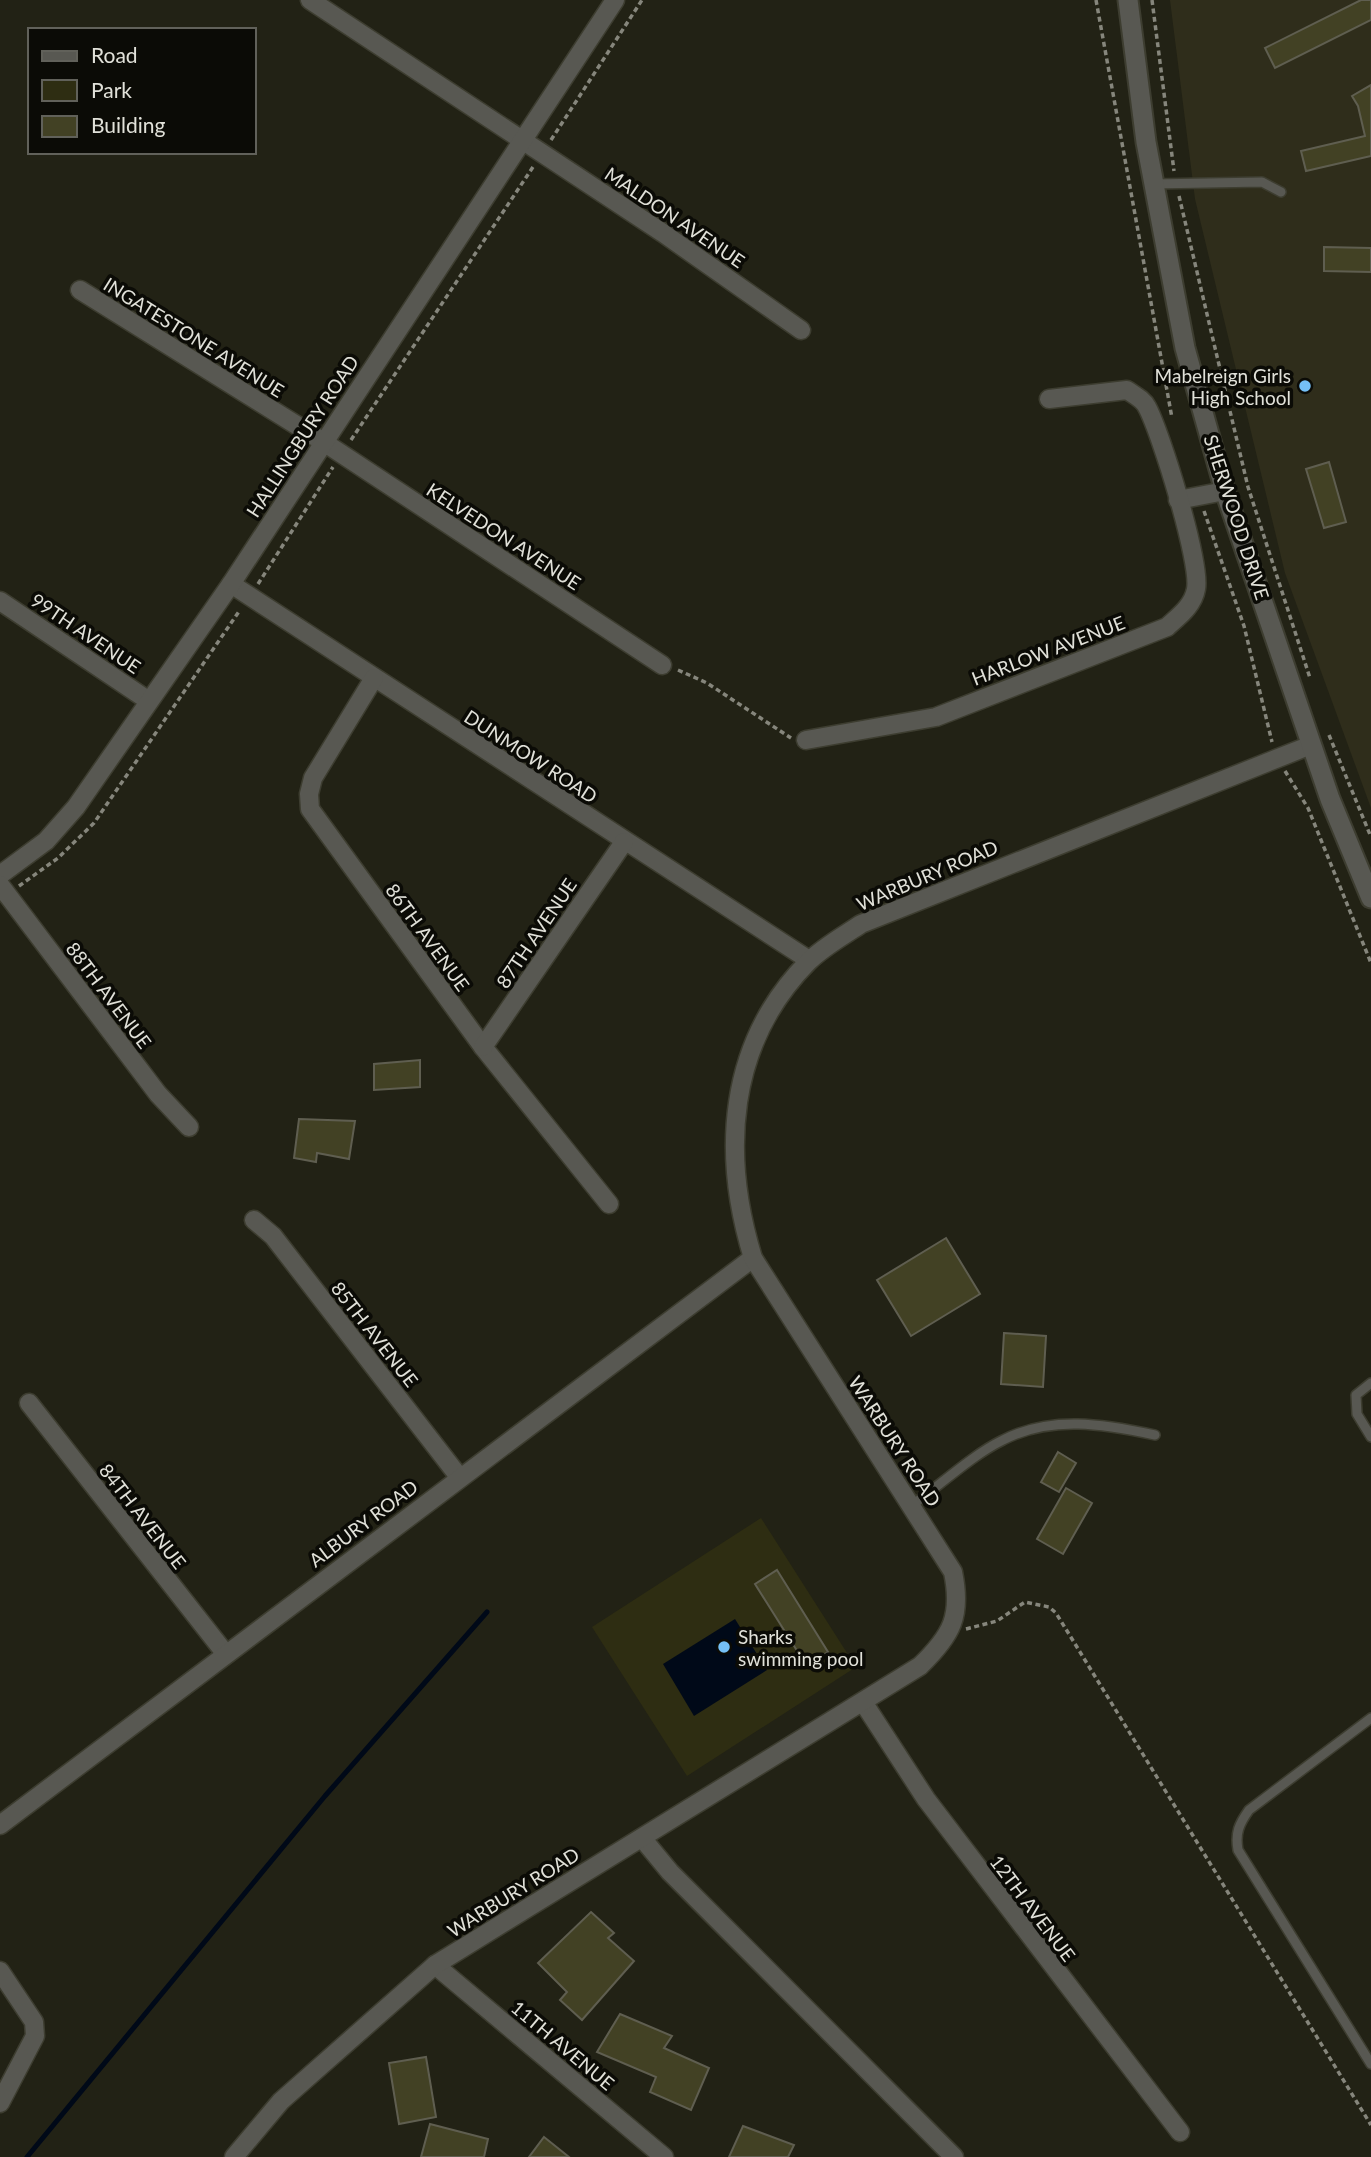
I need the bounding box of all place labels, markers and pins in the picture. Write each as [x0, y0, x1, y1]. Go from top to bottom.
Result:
place label: Mabelreign Girls High School [1155, 364, 1291, 409]
marker: Mabelreign Girls High School [1297, 378, 1313, 394]
place label: Sharks swimming pool [738, 1625, 864, 1670]
marker: Sharks swimming pool [716, 1639, 732, 1655]

